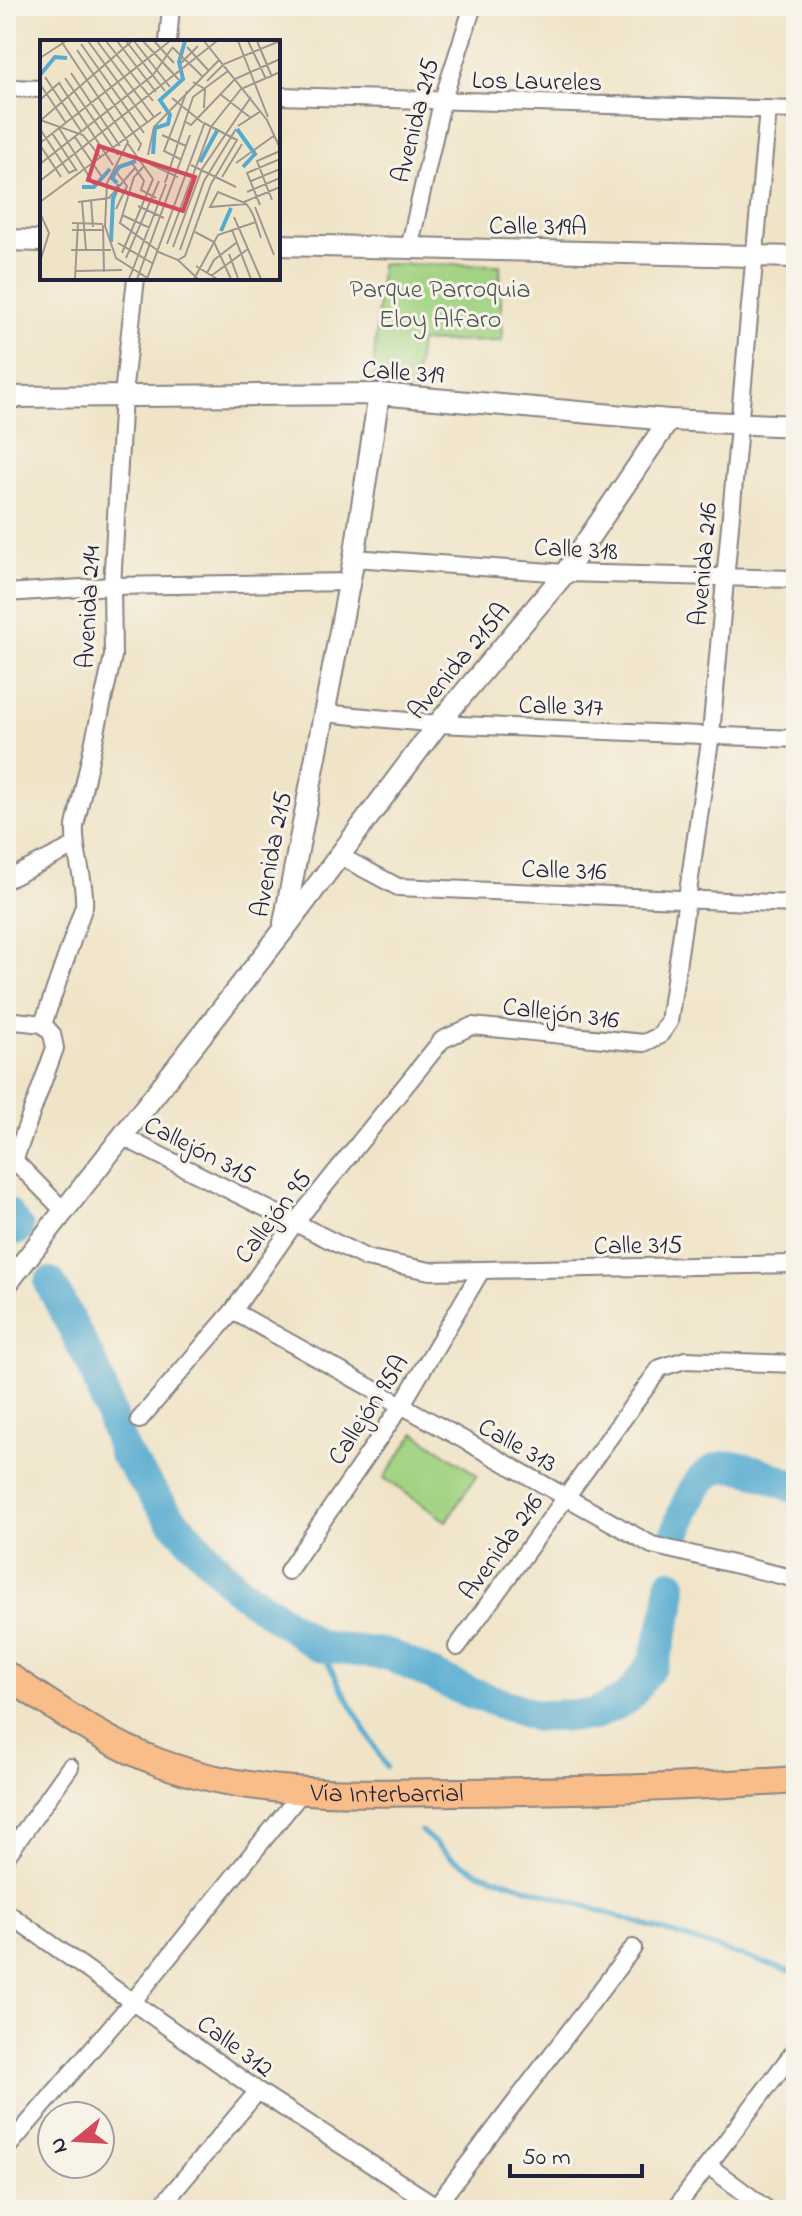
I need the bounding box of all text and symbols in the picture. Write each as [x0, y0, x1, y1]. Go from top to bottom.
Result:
inset map [40, 40, 280, 280]
street label: Avenida 215 [383, 54, 451, 187]
street label: Los Laureles [471, 63, 602, 103]
street label: Calle 319A [489, 208, 587, 248]
park label: Parque Parroquia Eloy Alfaro [350, 272, 530, 340]
street label: Calle 319 [361, 352, 445, 396]
street label: Avenida 216 [681, 501, 729, 628]
street label: Calle 318 [533, 530, 619, 572]
street label: Avenida 214 [68, 544, 112, 670]
street label: Avenida 215A [400, 595, 521, 729]
street label: Calle 317 [518, 688, 604, 728]
street label: Avenida 215 [242, 788, 304, 921]
street label: Calle 316 [520, 852, 607, 892]
street label: Callejón 316 [500, 989, 621, 1041]
street label: Callejón 315 [136, 1107, 261, 1196]
street label: Callejón 95 [226, 1163, 323, 1273]
street label: Calle 315 [593, 1227, 683, 1267]
street label: Callejón 95A [319, 1348, 420, 1474]
street label: Calle 313 [470, 1409, 563, 1484]
street label: Avenida 216 [451, 1487, 554, 1609]
street label: Vía Interbarrial [308, 1775, 464, 1815]
street label: Calle 312 [188, 2006, 281, 2088]
north arrow [36, 2100, 116, 2180]
scale bar [510, 2128, 642, 2178]
text: N [42, 2133, 77, 2157]
text: 50 m [522, 2141, 571, 2176]

